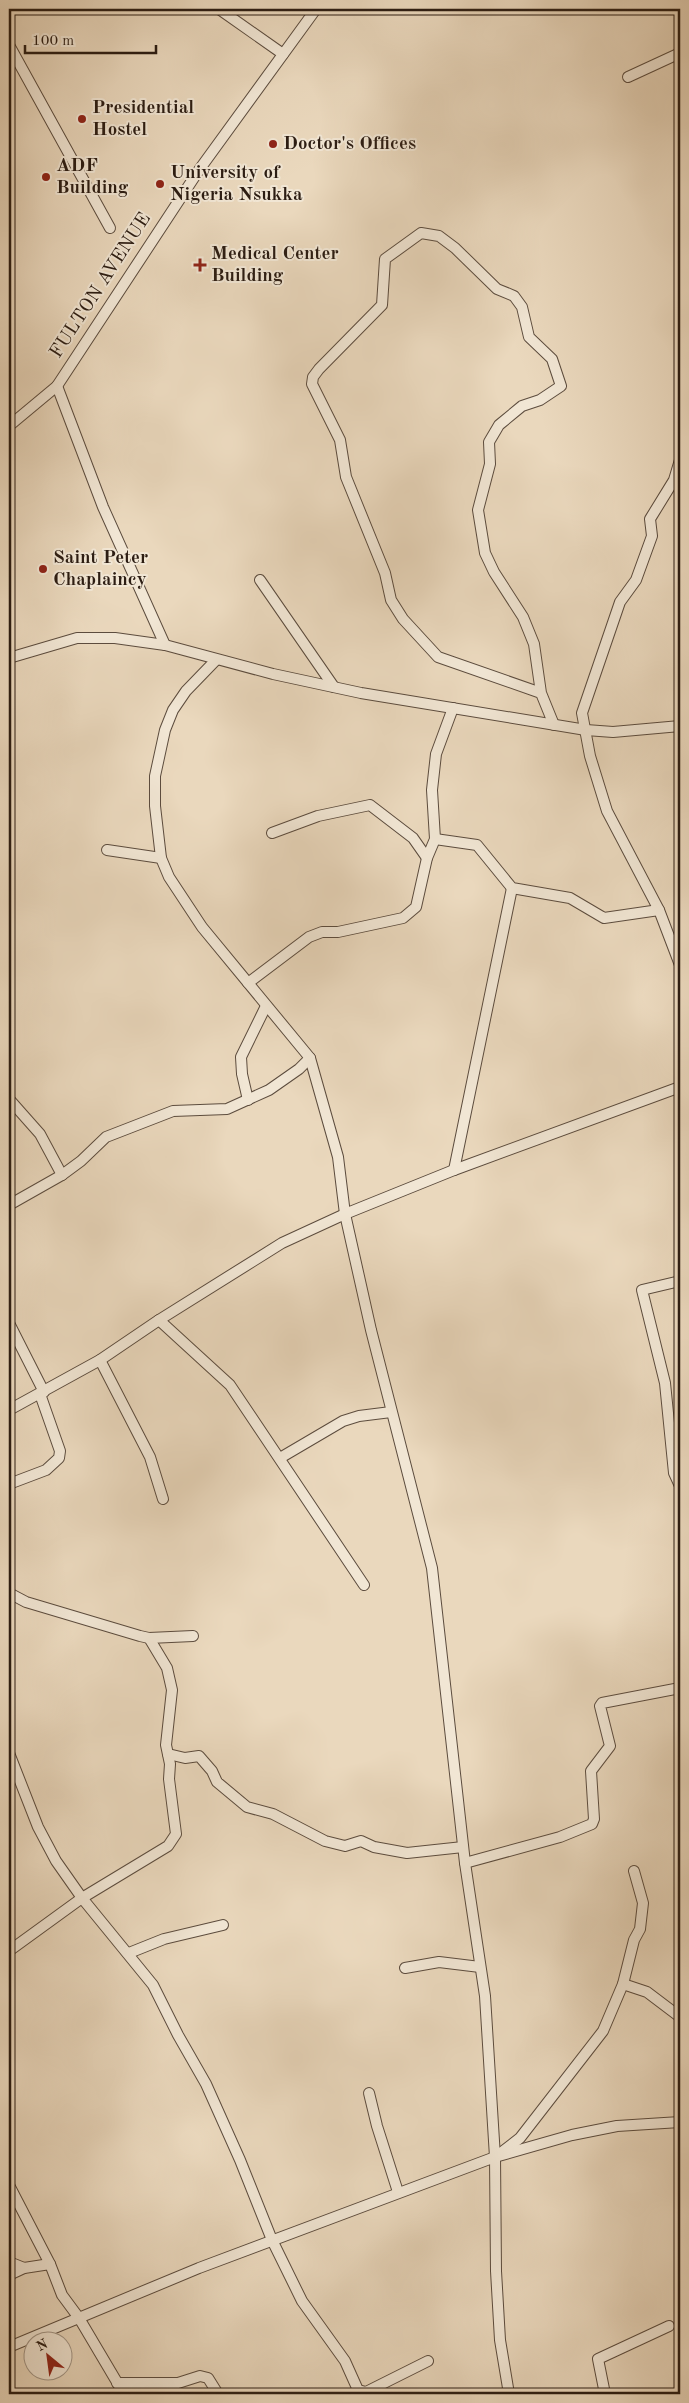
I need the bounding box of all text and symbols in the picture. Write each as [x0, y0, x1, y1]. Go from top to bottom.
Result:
scale bar [25, 22, 156, 54]
text: 100 m [32, 34, 74, 49]
place label: Presidential Hostel [92, 99, 194, 140]
marker: Presidential Hostel [76, 113, 88, 125]
place label: Doctor's Offices [283, 135, 416, 154]
marker: Doctor's Offices [267, 138, 279, 150]
place label: ADF Building [56, 157, 129, 198]
place label: University of Nigeria Nsukka [170, 164, 303, 205]
marker: ADF Building [40, 171, 52, 183]
marker: University of Nigeria Nsukka [154, 178, 166, 190]
street label: FULTON AVENUE [47, 210, 155, 362]
place label: Medical Center Building [211, 245, 339, 286]
marker: Medical Center Building [193, 258, 207, 272]
place label: Saint Peter Chaplaincy [53, 549, 148, 590]
marker: Saint Peter Chaplaincy [37, 563, 49, 575]
north arrow [22, 2330, 72, 2380]
text: N [34, 2337, 51, 2354]

